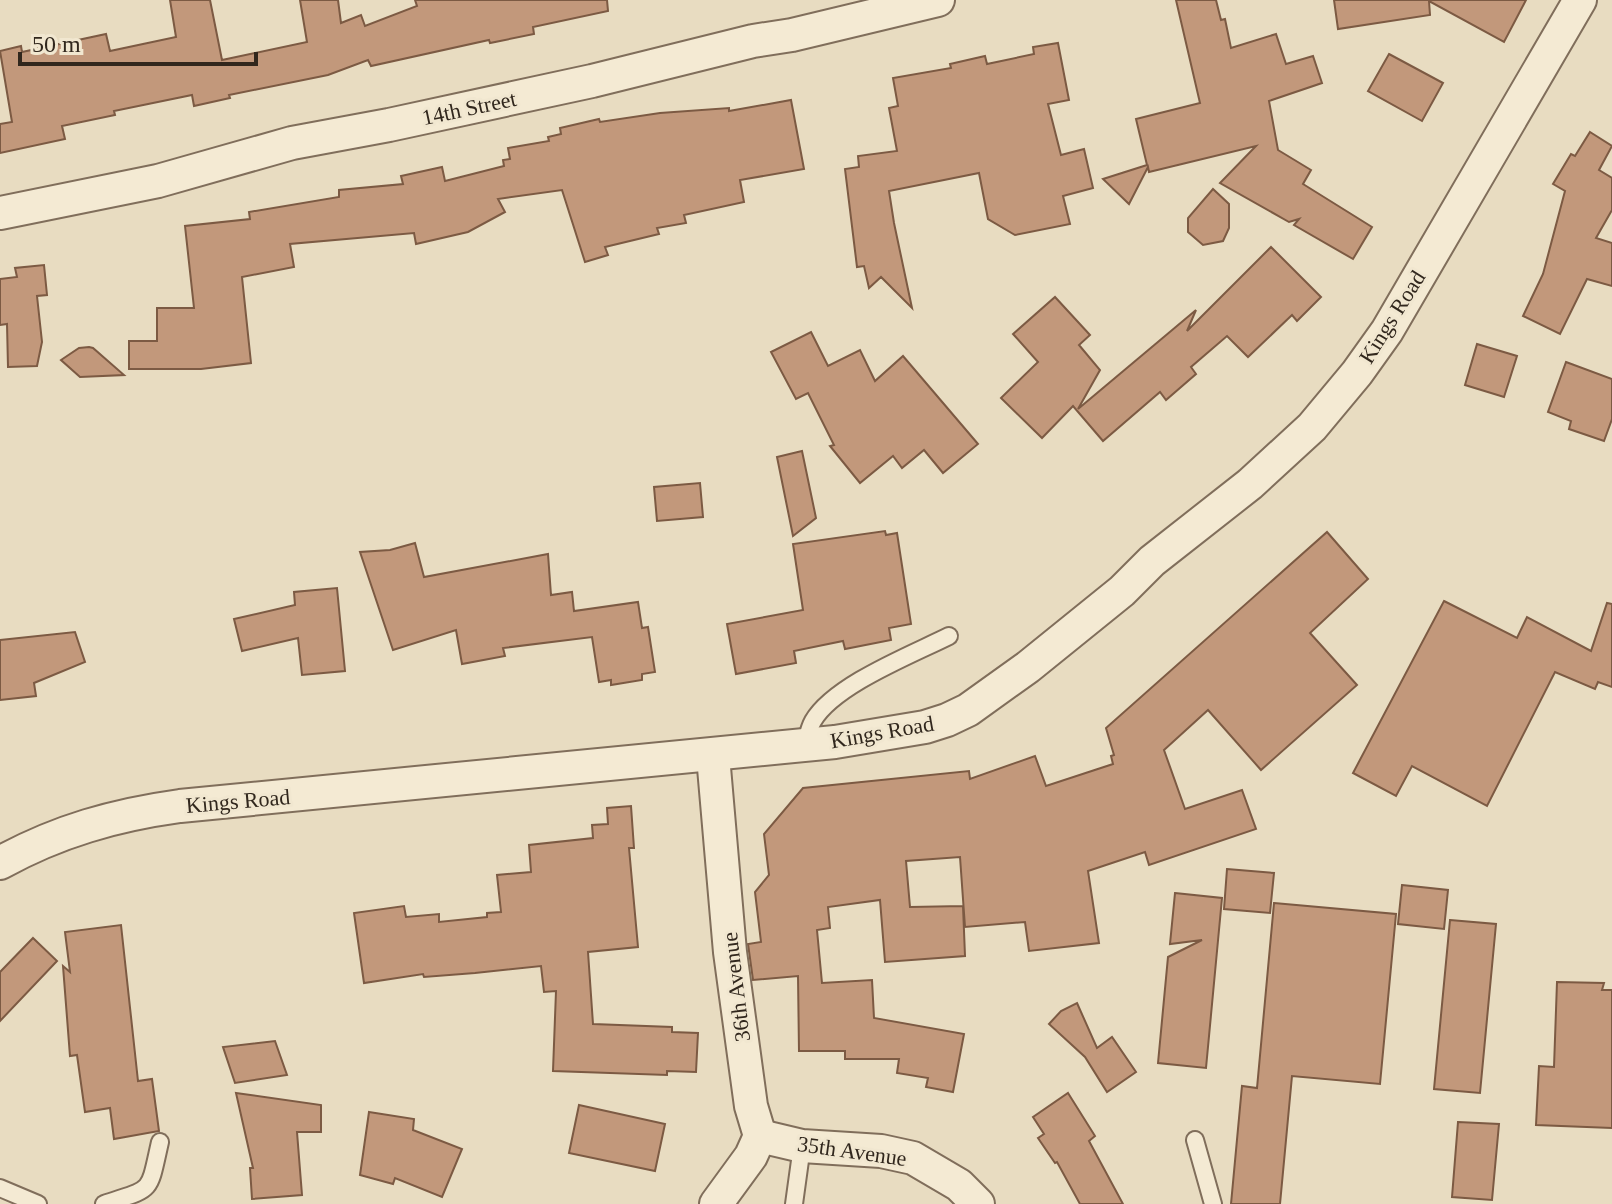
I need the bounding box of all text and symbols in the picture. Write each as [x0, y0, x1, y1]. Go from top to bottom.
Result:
scale bar [20, 16, 256, 66]
text: 50 m [32, 31, 81, 57]
street label: 14th Street [419, 86, 519, 130]
street label: Kings Road [1354, 266, 1430, 368]
street label: Kings Road [828, 711, 936, 753]
street label: Kings Road [185, 784, 291, 818]
street label: 36th Avenue [717, 931, 755, 1043]
street label: 35th Avenue [796, 1131, 908, 1171]

